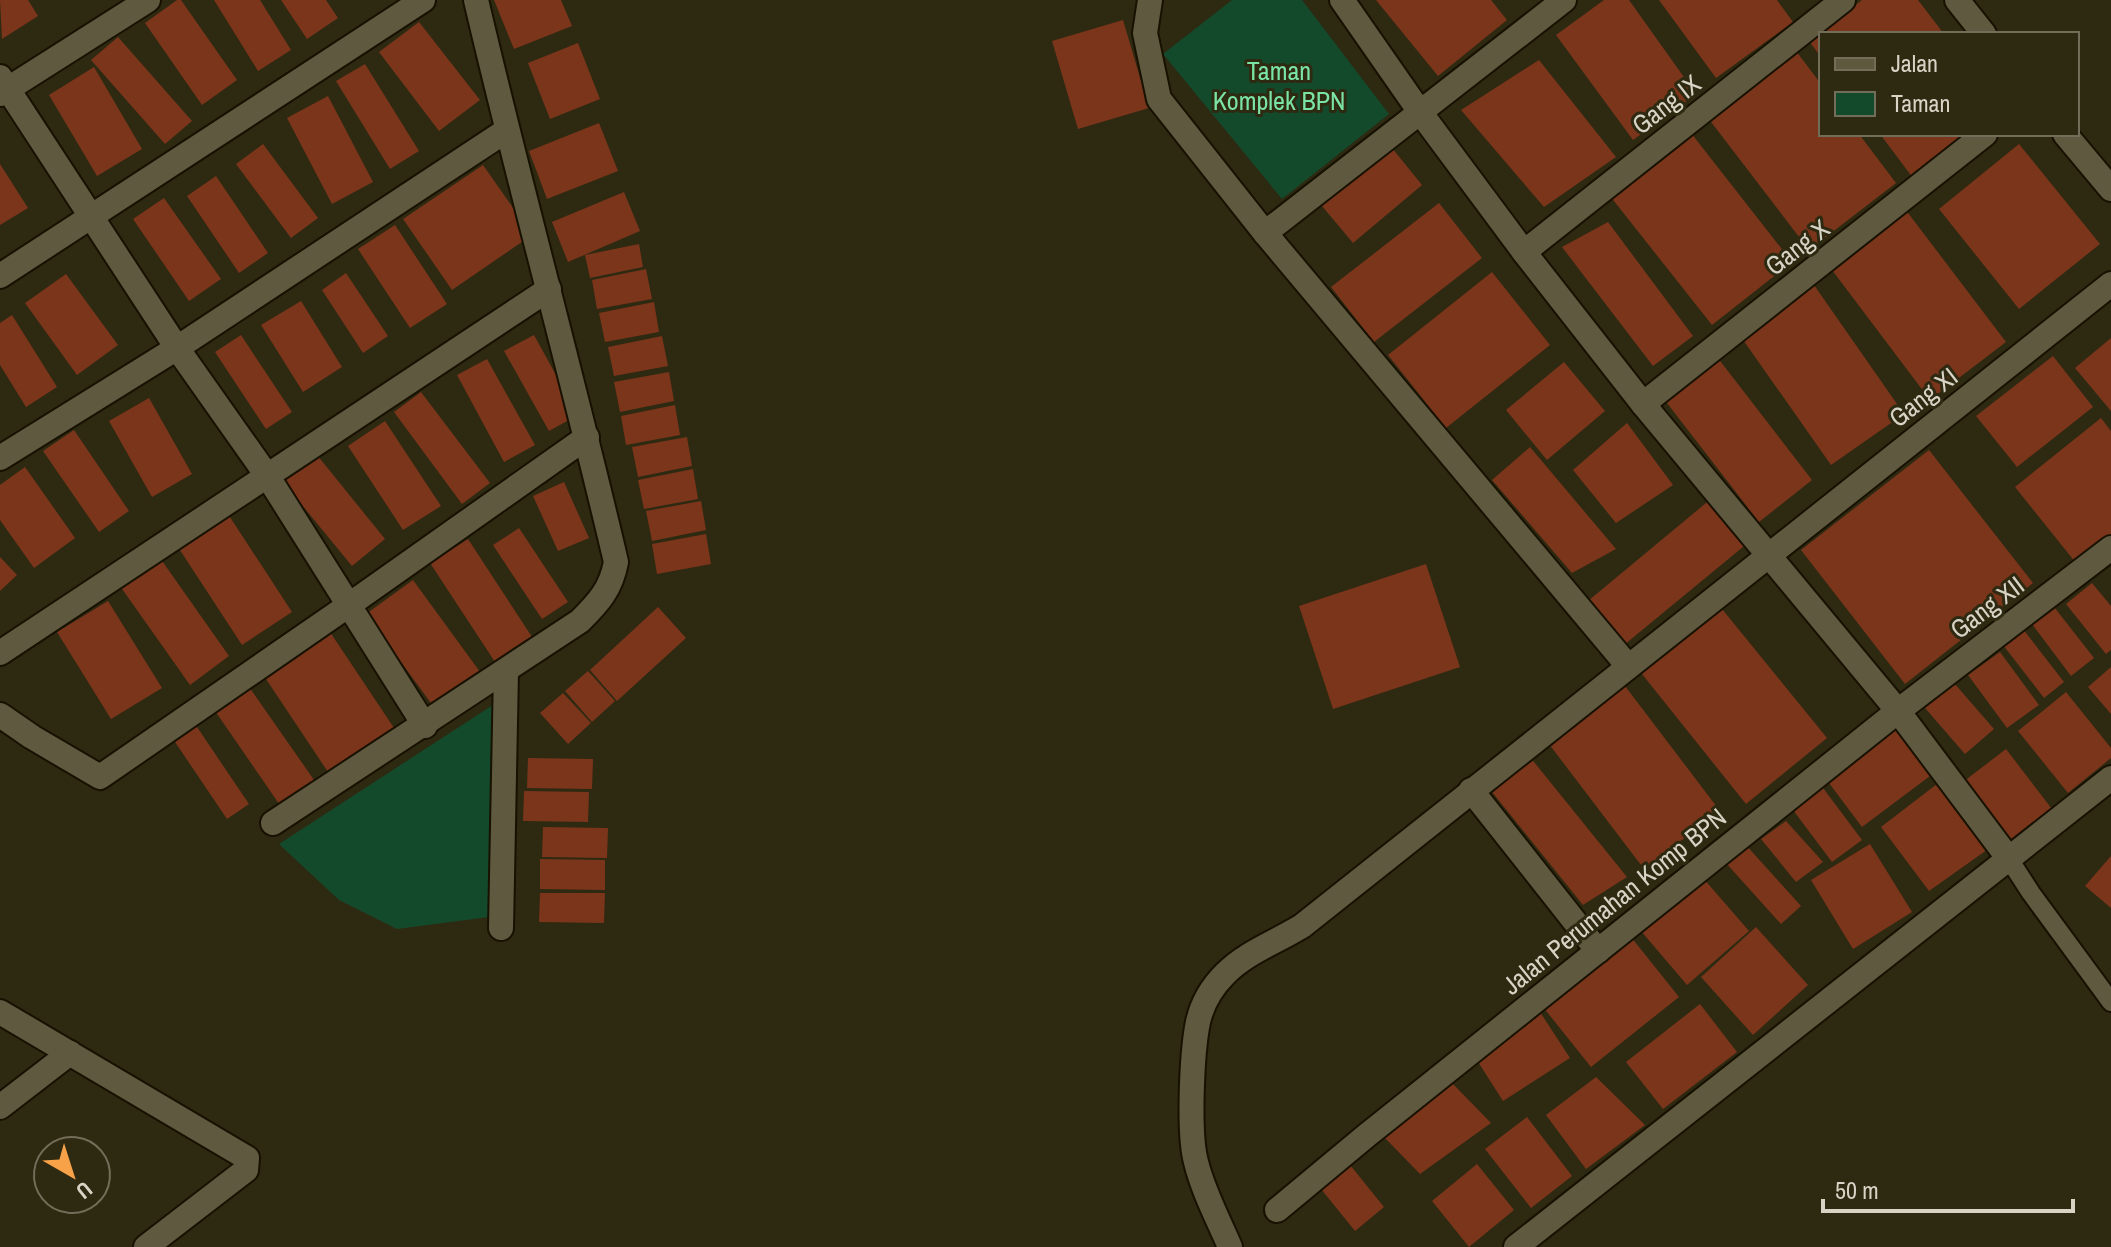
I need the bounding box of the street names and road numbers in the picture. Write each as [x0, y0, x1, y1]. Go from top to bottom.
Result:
street label: Gang IX [1624, 66, 1708, 142]
street label: Gang X [1758, 210, 1837, 283]
street label: Gang XI [1881, 359, 1965, 435]
street label: Gang XII [1943, 568, 2031, 646]
street label: Jalan Perumahan Komp BPN [1495, 800, 1733, 1002]

